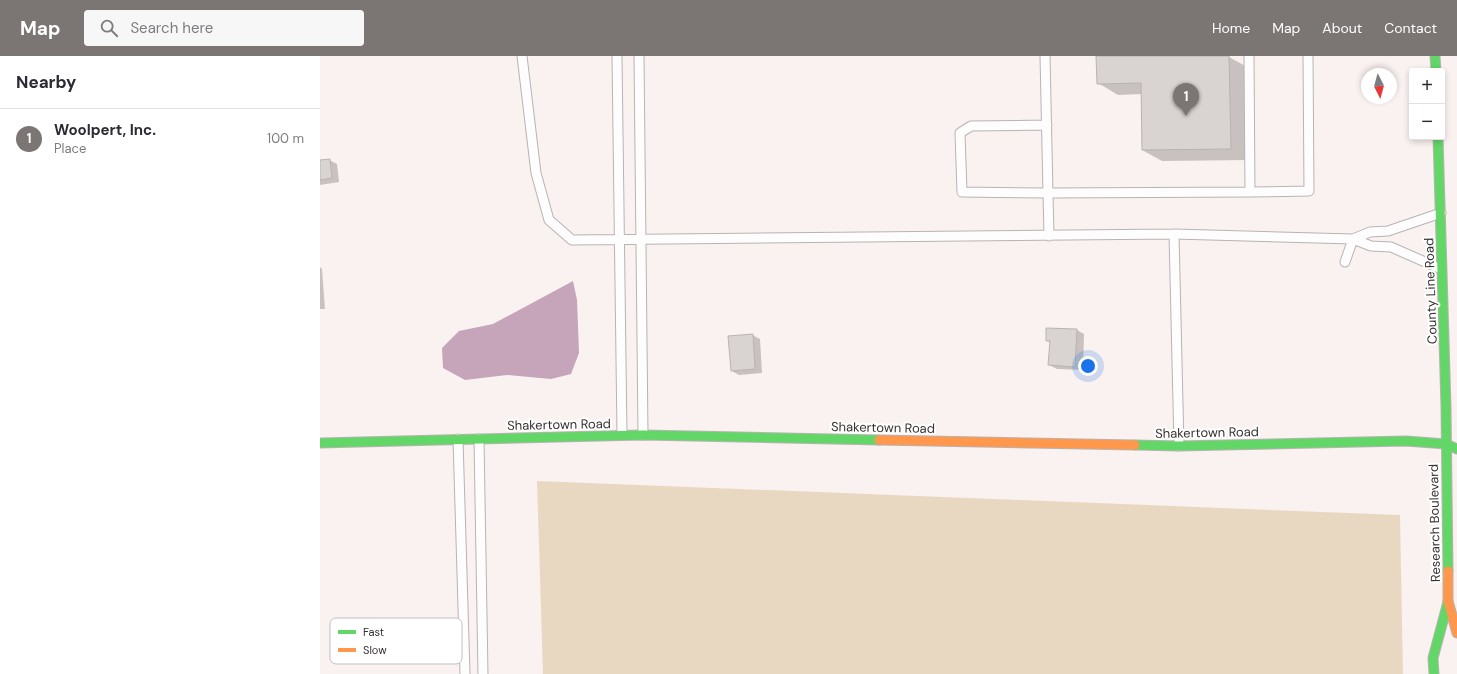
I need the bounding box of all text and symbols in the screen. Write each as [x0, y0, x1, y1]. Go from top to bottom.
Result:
search box [84, 10, 364, 46]
text: Map [20, 16, 60, 41]
icon: search [98, 17, 120, 39]
text: Search here [130, 18, 213, 38]
text: Home [1212, 19, 1250, 37]
text: Map [1272, 19, 1300, 37]
text: About [1322, 19, 1362, 37]
text: Contact [1384, 19, 1437, 37]
north arrow [1361, 68, 1397, 104]
map controls [1409, 68, 1445, 140]
button: + [1409, 68, 1445, 104]
text: Nearby [16, 71, 76, 93]
pin: 1 [1173, 83, 1199, 116]
button: − [1409, 104, 1445, 140]
text: Woolpert, Inc. [54, 120, 156, 140]
text: 1 [27, 130, 31, 147]
text: 100 m [267, 130, 304, 147]
text: Place [54, 140, 86, 157]
street label: County Line Road [1420, 238, 1441, 344]
your location [1078, 356, 1098, 376]
street label: Shakertown Road [507, 415, 611, 434]
street label: Shakertown Road [831, 418, 935, 437]
street label: Shakertown Road [1155, 423, 1259, 442]
street label: Research Boulevard [1425, 464, 1444, 582]
legend [330, 618, 462, 664]
text: Fast [363, 625, 384, 639]
text: Slow [363, 643, 387, 657]

